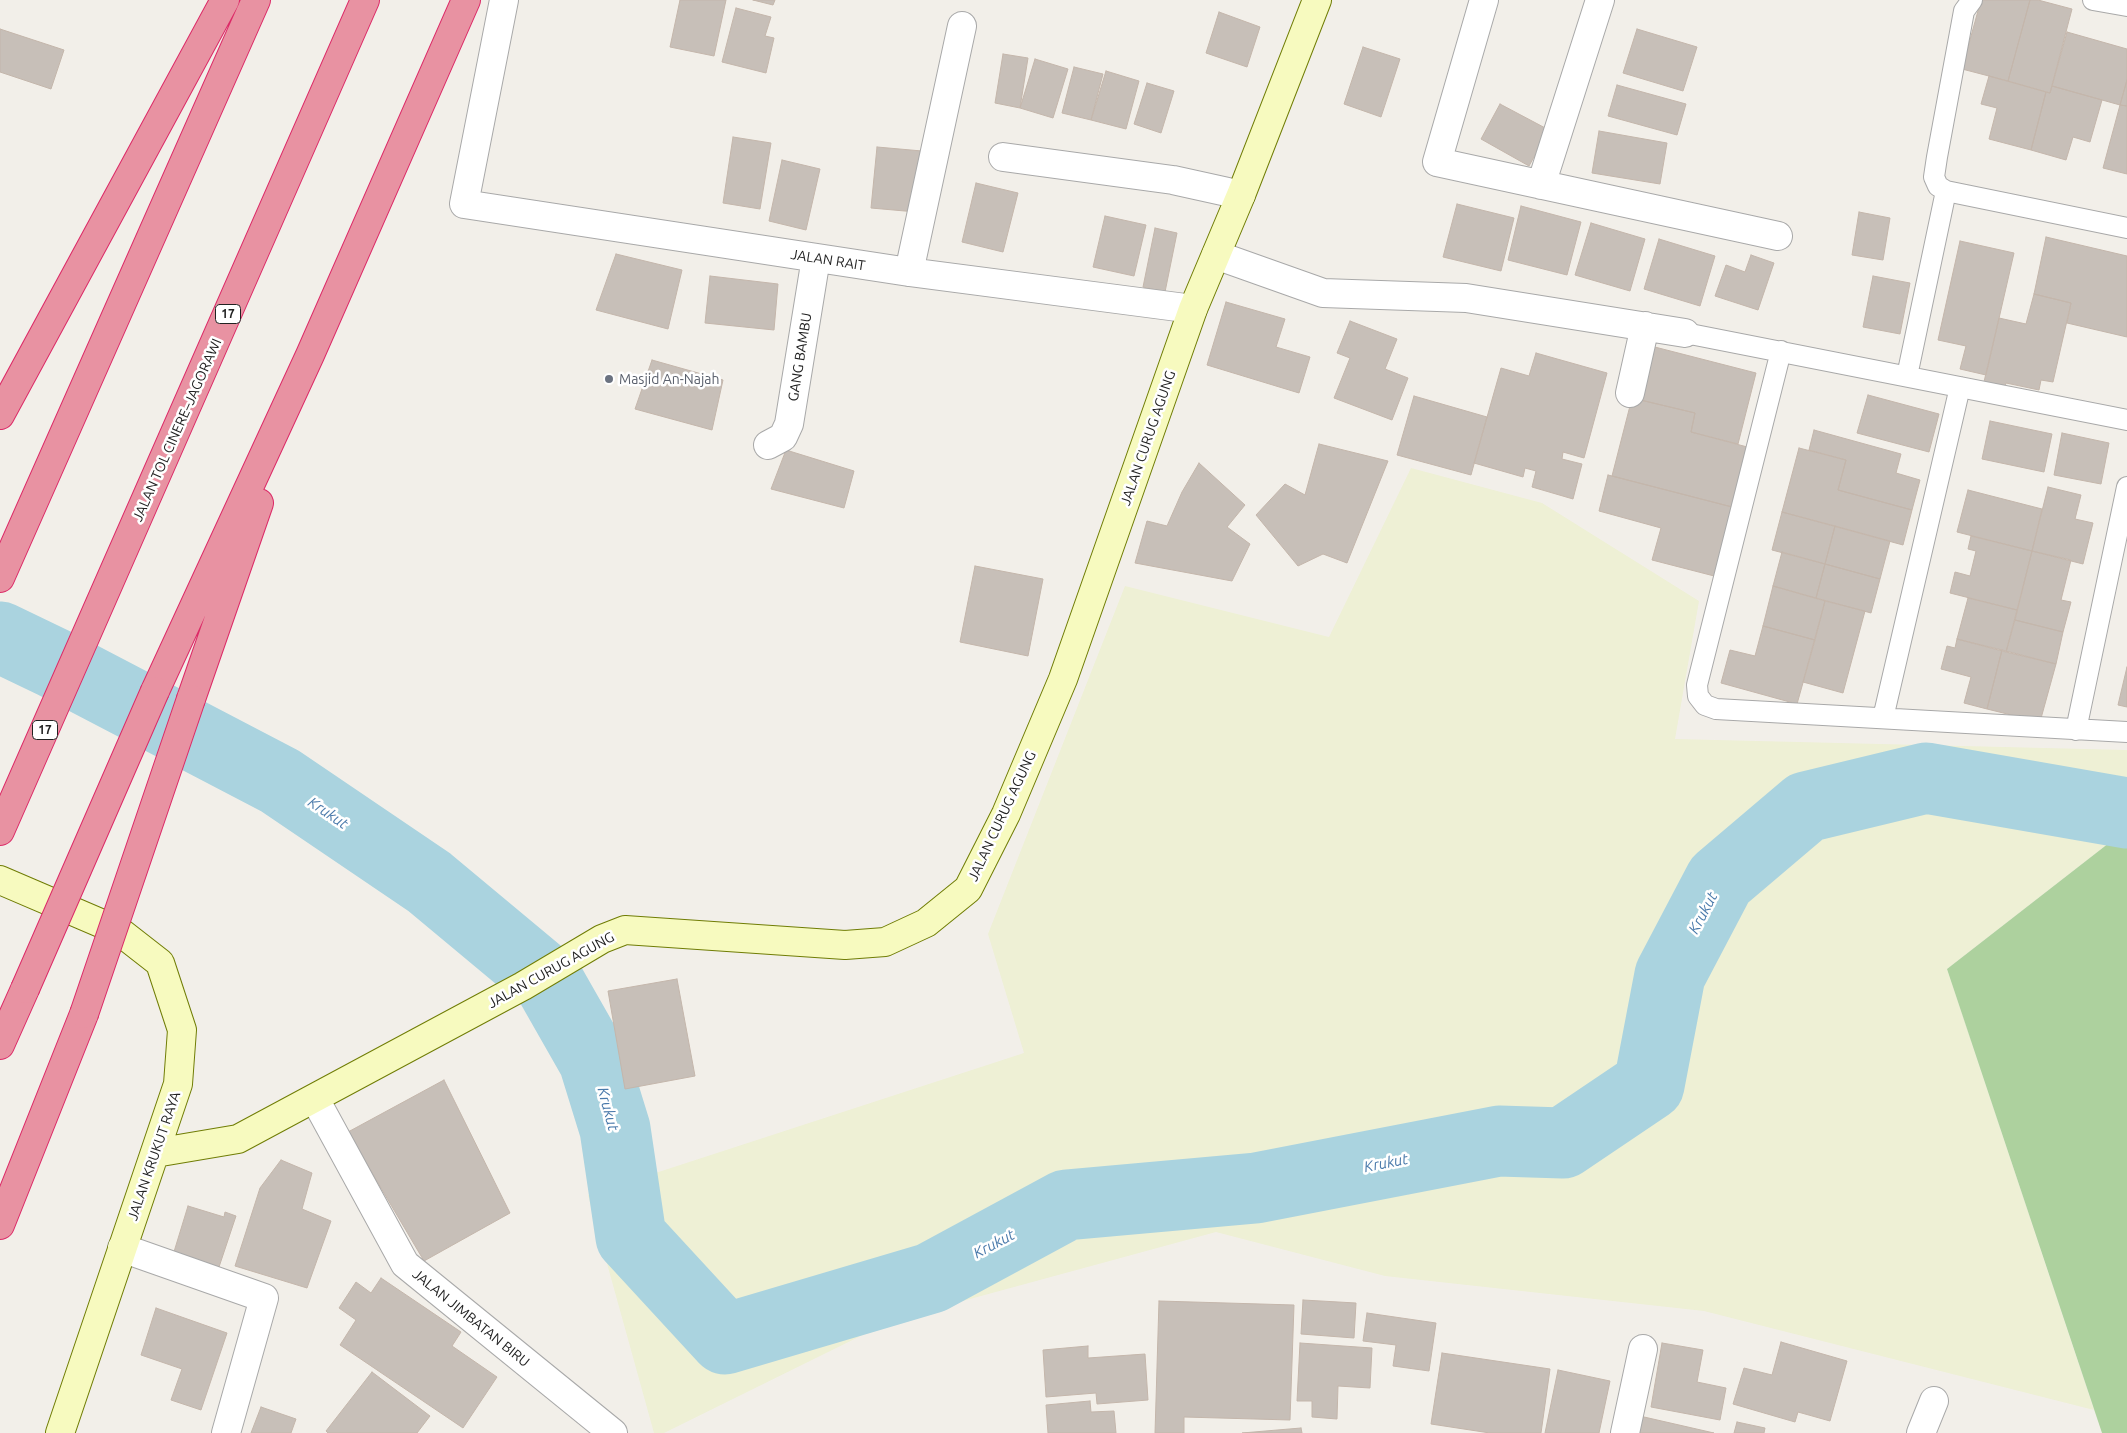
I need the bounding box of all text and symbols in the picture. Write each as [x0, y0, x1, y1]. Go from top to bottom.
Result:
street label: JALAN RAIT [789, 246, 867, 274]
road number: 17 [216, 304, 240, 324]
street label: GANG BAMBU [785, 312, 815, 402]
street label: JALAN TOL CINERE–JAGORAWI [129, 336, 225, 524]
street label: JALAN CURUG AGUNG [1117, 368, 1179, 508]
place label: Masjid An-Najah [619, 371, 720, 387]
marker: Masjid An-Najah [603, 373, 615, 385]
road number: 17 [32, 720, 58, 740]
street label: JALAN CURUG AGUNG [964, 748, 1040, 884]
water label: Krukut [305, 793, 351, 833]
water label: Krukut [1685, 889, 1721, 937]
street label: JALAN CURUG AGUNG [485, 928, 617, 1012]
water label: Krukut [594, 1085, 622, 1133]
street label: JALAN KRUKUT RAYA [124, 1089, 184, 1223]
water label: Krukut [1362, 1150, 1410, 1176]
water label: Krukut [970, 1226, 1018, 1262]
street label: JALAN JIMBATAN BIRU [409, 1266, 533, 1370]

